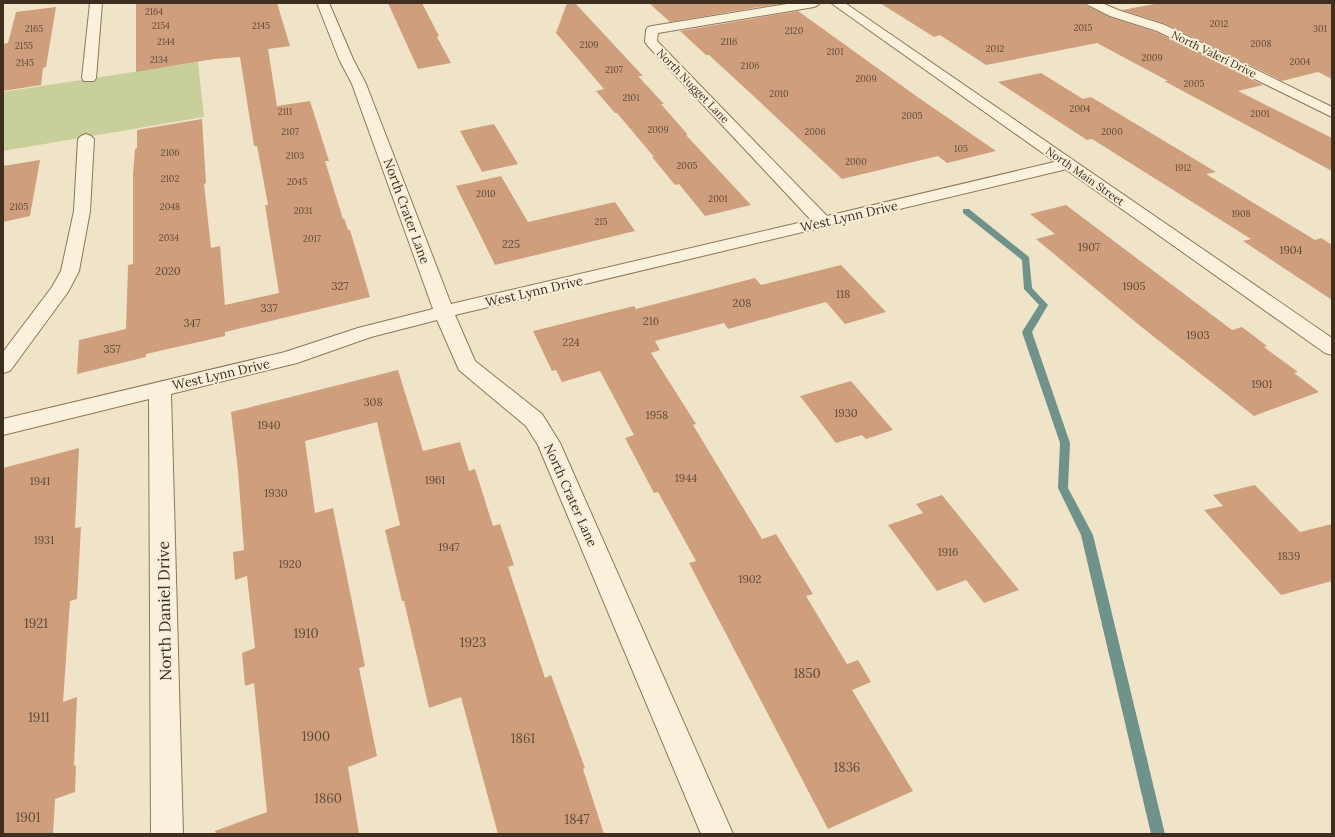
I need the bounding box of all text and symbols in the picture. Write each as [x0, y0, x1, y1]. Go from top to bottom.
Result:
house number: 2164 [145, 6, 163, 17]
house number: 2012 [1210, 18, 1228, 29]
house number: 2154 [152, 20, 170, 31]
house number: 2145 [252, 20, 270, 31]
house number: 2015 [1074, 22, 1092, 33]
house number: 2165 [25, 23, 43, 34]
house number: 301 [1313, 23, 1327, 34]
house number: 2120 [785, 25, 804, 36]
street label: North Valeri Drive [1169, 27, 1259, 81]
house number: 2144 [157, 36, 175, 47]
house number: 2116 [721, 36, 737, 47]
house number: 2008 [1250, 38, 1272, 49]
house number: 2109 [580, 39, 598, 50]
house number: 2155 [15, 40, 33, 51]
house number: 2012 [986, 43, 1004, 54]
street label: North Nugget Lane [654, 46, 732, 126]
house number: 2101 [827, 46, 843, 57]
house number: 2009 [1141, 52, 1163, 63]
house number: 2134 [150, 54, 168, 65]
house number: 2004 [1290, 56, 1311, 67]
house number: 2145 [16, 57, 34, 68]
house number: 2106 [741, 60, 759, 71]
house number: 2107 [605, 64, 623, 75]
house number: 2009 [855, 73, 877, 84]
house number: 2005 [1184, 78, 1205, 89]
house number: 2010 [769, 88, 789, 99]
house number: 2101 [623, 92, 639, 103]
house number: 2004 [1070, 103, 1091, 114]
house number: 2111 [278, 106, 292, 117]
house number: 2001 [1250, 108, 1270, 119]
house number: 2005 [902, 110, 923, 121]
house number: 2009 [647, 124, 669, 135]
house number: 2107 [281, 126, 299, 137]
house number: 2006 [804, 126, 826, 137]
house number: 2000 [1101, 126, 1123, 137]
house number: 105 [954, 143, 968, 154]
street label: North Main Street [1043, 144, 1128, 209]
house number: 2106 [161, 147, 179, 158]
house number: 2103 [286, 150, 304, 161]
street label: North Crater Lane [380, 156, 434, 266]
house number: 2000 [845, 156, 867, 167]
house number: 2005 [677, 160, 698, 171]
house number: 1912 [1175, 162, 1191, 173]
house number: 2102 [161, 173, 179, 184]
house number: 2045 [287, 176, 307, 187]
house number: 2010 [476, 188, 496, 199]
house number: 2001 [708, 193, 728, 204]
street label: West Lynn Drive [799, 197, 900, 236]
house number: 2105 [10, 201, 28, 212]
house number: 2048 [160, 201, 180, 212]
house number: 2031 [294, 205, 312, 216]
house number: 1908 [1231, 208, 1251, 219]
house number: 215 [594, 216, 608, 227]
house number: 2034 [159, 232, 179, 243]
house number: 2017 [303, 233, 321, 244]
house number: 225 [502, 237, 520, 251]
house number: 1907 [1078, 240, 1100, 254]
house number: 1904 [1279, 243, 1303, 257]
house number: 2020 [155, 264, 181, 278]
street label: West Lynn Drive [484, 272, 585, 311]
house number: 327 [331, 279, 349, 293]
house number: 1905 [1122, 279, 1146, 293]
house number: 118 [836, 287, 850, 301]
house number: 208 [733, 296, 751, 310]
house number: 337 [260, 301, 278, 315]
house number: 216 [643, 314, 659, 328]
house number: 347 [183, 316, 201, 330]
house number: 1903 [1186, 328, 1210, 342]
house number: 224 [562, 335, 580, 349]
house number: 357 [103, 342, 121, 356]
street label: West Lynn Drive [171, 355, 272, 394]
house number: 1901 [1251, 377, 1273, 391]
house number: 308 [363, 395, 383, 409]
house number: 1930 [834, 406, 858, 420]
house number: 1958 [646, 408, 668, 422]
house number: 1940 [257, 418, 281, 432]
street label: North Crater Lane [540, 441, 601, 549]
house number: 1944 [675, 471, 697, 485]
house number: 1961 [425, 473, 445, 487]
house number: 1941 [30, 474, 50, 488]
house number: 1930 [264, 486, 288, 500]
house number: 1931 [34, 533, 54, 547]
house number: 1947 [438, 540, 460, 554]
street label: North Daniel Drive [153, 541, 175, 681]
house number: 1916 [938, 545, 958, 559]
house number: 1839 [1278, 549, 1300, 563]
house number: 1920 [278, 557, 302, 571]
house number: 1902 [738, 572, 762, 586]
house number: 1921 [24, 615, 48, 632]
house number: 1910 [293, 625, 319, 642]
house number: 1923 [460, 634, 486, 651]
house number: 1850 [793, 665, 821, 682]
house number: 1911 [28, 709, 50, 726]
house number: 1900 [302, 728, 330, 745]
house number: 1861 [511, 730, 535, 747]
house number: 1836 [834, 759, 860, 776]
house number: 1860 [314, 790, 342, 807]
house number: 1901 [15, 809, 41, 826]
house number: 1847 [564, 811, 590, 828]

